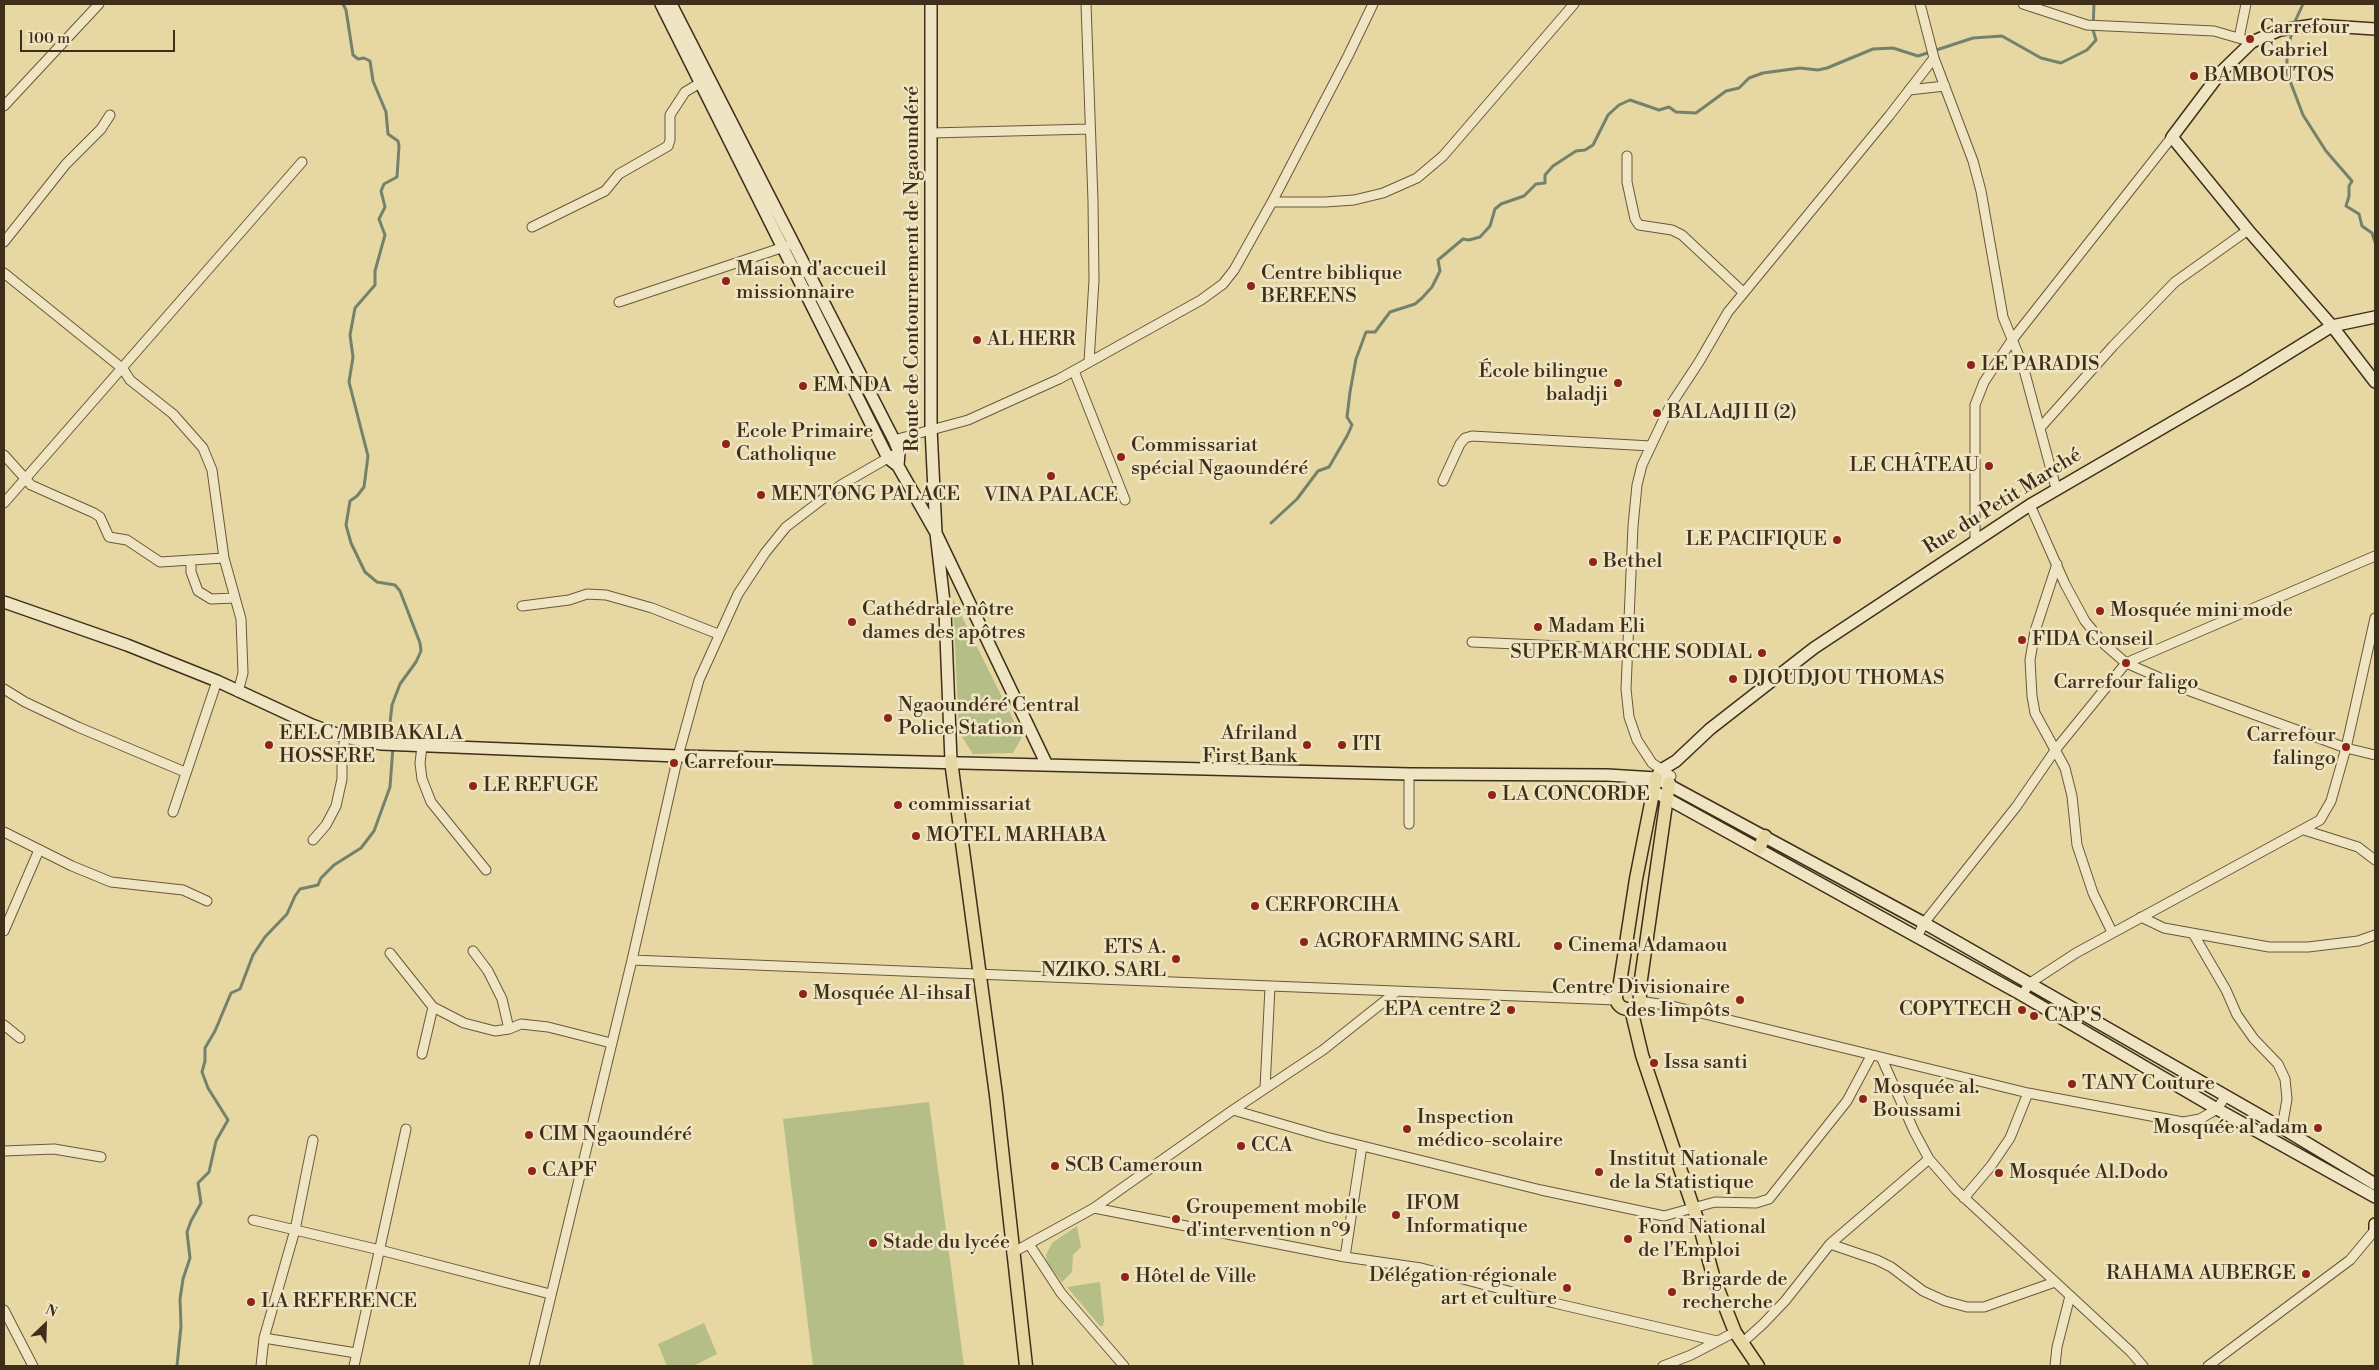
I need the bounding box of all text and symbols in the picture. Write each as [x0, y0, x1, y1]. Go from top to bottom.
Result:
place label: Carrefour Gabriel [2260, 16, 2350, 63]
scale bar [22, 20, 178, 52]
text: 100 m [28, 29, 70, 48]
marker: Carrefour Gabriel [2244, 33, 2256, 45]
place label: BAMBOUTOS [2204, 64, 2334, 88]
marker: BAMBOUTOS [2188, 70, 2200, 82]
street label: Route de Contournement de Ngaoundéré [901, 86, 925, 452]
place label: Maison d'accueil missionnaire [736, 258, 887, 305]
place label: Centre biblique BEREENS [1261, 262, 1402, 309]
marker: Maison d'accueil missionnaire [720, 275, 732, 287]
marker: Centre biblique BEREENS [1245, 280, 1257, 292]
place label: AL HERR [987, 328, 1076, 352]
marker: AL HERR [971, 334, 983, 346]
place label: LE PARADIS [1981, 353, 2100, 377]
marker: LE PARADIS [1965, 359, 1977, 371]
place label: École bilingue baladji [1478, 360, 1608, 407]
place label: EM NDA [813, 374, 892, 398]
marker: École bilingue baladji [1612, 377, 1624, 389]
marker: EM NDA [797, 380, 809, 392]
place label: BALAdJI II (2) [1667, 401, 1797, 425]
marker: BALAdJI II (2) [1651, 407, 1663, 419]
place label: Ecole Primaire Catholique [736, 420, 873, 467]
place label: Commissariat spécial Ngaoundéré [1131, 434, 1308, 481]
marker: Ecole Primaire Catholique [720, 438, 732, 450]
street label: Rue du Petit Marché [1920, 444, 2086, 560]
marker: Commissariat spécial Ngaoundéré [1115, 451, 1127, 463]
place label: LE CHÂTEAU [1849, 454, 1979, 478]
marker: LE CHÂTEAU [1983, 460, 1995, 472]
marker: VINA PALACE [1045, 470, 1057, 482]
place label: MENTONG PALACE [771, 483, 960, 507]
place label: VINA PALACE [984, 484, 1118, 508]
marker: MENTONG PALACE [755, 489, 767, 501]
place label: LE PACIFIQUE [1686, 528, 1827, 552]
marker: LE PACIFIQUE [1831, 534, 1843, 546]
place label: Bethel [1603, 550, 1662, 574]
marker: Bethel [1587, 556, 1599, 568]
place label: Cathédrale nôtre dames des apôtres [862, 598, 1025, 645]
place label: Mosquée mini mode [2110, 599, 2293, 623]
marker: Mosquée mini mode [2094, 605, 2106, 617]
place label: Madam Eli [1548, 615, 1645, 639]
marker: Cathédrale nôtre dames des apôtres [846, 616, 858, 628]
marker: Madam Eli [1532, 621, 1544, 633]
place label: FIDA Conseil [2032, 628, 2153, 652]
marker: FIDA Conseil [2016, 634, 2028, 646]
place label: SUPER MARCHE SODIAL [1510, 641, 1752, 665]
marker: SUPER MARCHE SODIAL [1756, 647, 1768, 659]
marker: Carrefour faligo [2120, 657, 2132, 669]
place label: DJOUDJOU THOMAS [1743, 667, 1944, 691]
place label: Carrefour faligo [2053, 671, 2199, 695]
marker: DJOUDJOU THOMAS [1727, 673, 1739, 685]
place label: Ngaoundéré Central Police Station [898, 694, 1080, 741]
marker: Ngaoundéré Central Police Station [882, 712, 894, 724]
place label: EELC /MBIBAKALA HOSSERE [279, 722, 463, 769]
place label: Afriland First Bank [1202, 722, 1297, 769]
place label: Carrefour falingo [2246, 724, 2336, 771]
place label: ITI [1352, 733, 1381, 757]
marker: EELC /MBIBAKALA HOSSERE [263, 739, 275, 751]
marker: Afriland First Bank [1301, 739, 1313, 751]
marker: ITI [1336, 739, 1348, 751]
marker: Carrefour falingo [2340, 741, 2352, 753]
place label: Carrefour [684, 751, 774, 775]
marker: Carrefour [668, 757, 680, 769]
place label: LE REFUGE [483, 774, 598, 798]
marker: LE REFUGE [467, 780, 479, 792]
place label: LA CONCORDE [1502, 783, 1650, 807]
marker: LA CONCORDE [1486, 789, 1498, 801]
place label: commissariat [908, 793, 1031, 817]
marker: commissariat [892, 799, 904, 811]
place label: MOTEL MARHABA [926, 824, 1107, 848]
marker: MOTEL MARHABA [910, 830, 922, 842]
place label: CERFORCIHA [1265, 894, 1400, 918]
marker: CERFORCIHA [1249, 900, 1261, 912]
place label: AGROFARMING SARL [1314, 930, 1520, 954]
place label: Cinema Adamaou [1568, 934, 1727, 958]
place label: ETS A. NZIKO. SARL [1041, 936, 1166, 983]
marker: AGROFARMING SARL [1298, 936, 1310, 948]
marker: Cinema Adamaou [1552, 940, 1564, 952]
marker: ETS A. NZIKO. SARL [1170, 953, 1182, 965]
place label: Centre Divisionaire des Iimpôts [1552, 976, 1730, 1023]
place label: Mosquée Al-ihsaI [813, 982, 971, 1006]
marker: Mosquée Al-ihsaI [797, 988, 809, 1000]
marker: Centre Divisionaire des Iimpôts [1734, 994, 1746, 1006]
place label: EPA centre 2 [1384, 998, 1501, 1022]
place label: COPYTECH [1899, 998, 2012, 1022]
marker: EPA centre 2 [1505, 1004, 1517, 1016]
marker: COPYTECH [2016, 1004, 2028, 1016]
place label: CAP'S [2044, 1004, 2102, 1028]
marker: CAP'S [2028, 1010, 2040, 1022]
place label: Issa santi [1664, 1051, 1748, 1075]
marker: Issa santi [1648, 1057, 1660, 1069]
place label: TANY Couture [2082, 1072, 2215, 1096]
place label: Mosquée al. Boussami [1873, 1076, 1979, 1123]
marker: TANY Couture [2066, 1078, 2078, 1090]
marker: Mosquée al. Boussami [1857, 1093, 1869, 1105]
place label: Inspection médico-scolaire [1417, 1106, 1563, 1153]
place label: Mosquée al adam [2153, 1116, 2308, 1140]
marker: Mosquée al adam [2312, 1122, 2324, 1134]
place label: CIM Ngaoundéré [539, 1123, 692, 1147]
marker: Inspection médico-scolaire [1401, 1123, 1413, 1135]
marker: CIM Ngaoundéré [523, 1129, 535, 1141]
place label: CCA [1251, 1134, 1293, 1158]
marker: CCA [1235, 1140, 1247, 1152]
place label: Institut Nationale de la Statistique [1609, 1148, 1768, 1195]
place label: SCB Cameroun [1065, 1154, 1203, 1178]
place label: CAPF [542, 1159, 597, 1183]
marker: SCB Cameroun [1049, 1160, 1061, 1172]
place label: Mosquée Al.Dodo [2009, 1161, 2168, 1185]
marker: CAPF [526, 1165, 538, 1177]
marker: Institut Nationale de la Statistique [1593, 1166, 1605, 1178]
marker: Mosquée Al.Dodo [1993, 1167, 2005, 1179]
place label: IFOM Informatique [1406, 1192, 1528, 1239]
place label: Groupement mobile d'intervention n°9 [1186, 1196, 1367, 1243]
marker: IFOM Informatique [1390, 1209, 1402, 1221]
marker: Groupement mobile d'intervention n°9 [1170, 1213, 1182, 1225]
place label: Fond National de l'Emploi [1638, 1216, 1766, 1263]
place label: Stade du lycée [883, 1231, 1010, 1255]
marker: Fond National de l'Emploi [1622, 1233, 1634, 1245]
marker: Stade du lycée [867, 1237, 879, 1249]
place label: RAHAMA AUBERGE [2106, 1262, 2296, 1286]
place label: Délégation régionale art et culture [1369, 1264, 1557, 1311]
place label: Hôtel de Ville [1135, 1265, 1256, 1289]
place label: Brigarde de recherche [1682, 1268, 1788, 1315]
marker: RAHAMA AUBERGE [2300, 1268, 2312, 1280]
marker: Hôtel de Ville [1119, 1271, 1131, 1283]
marker: Délégation régionale art et culture [1561, 1282, 1573, 1294]
marker: Brigarde de recherche [1666, 1286, 1678, 1298]
place label: LA REFERENCE [261, 1290, 417, 1314]
marker: LA REFERENCE [245, 1296, 257, 1308]
north arrow [20, 1300, 70, 1350]
text: N [42, 1301, 60, 1322]

